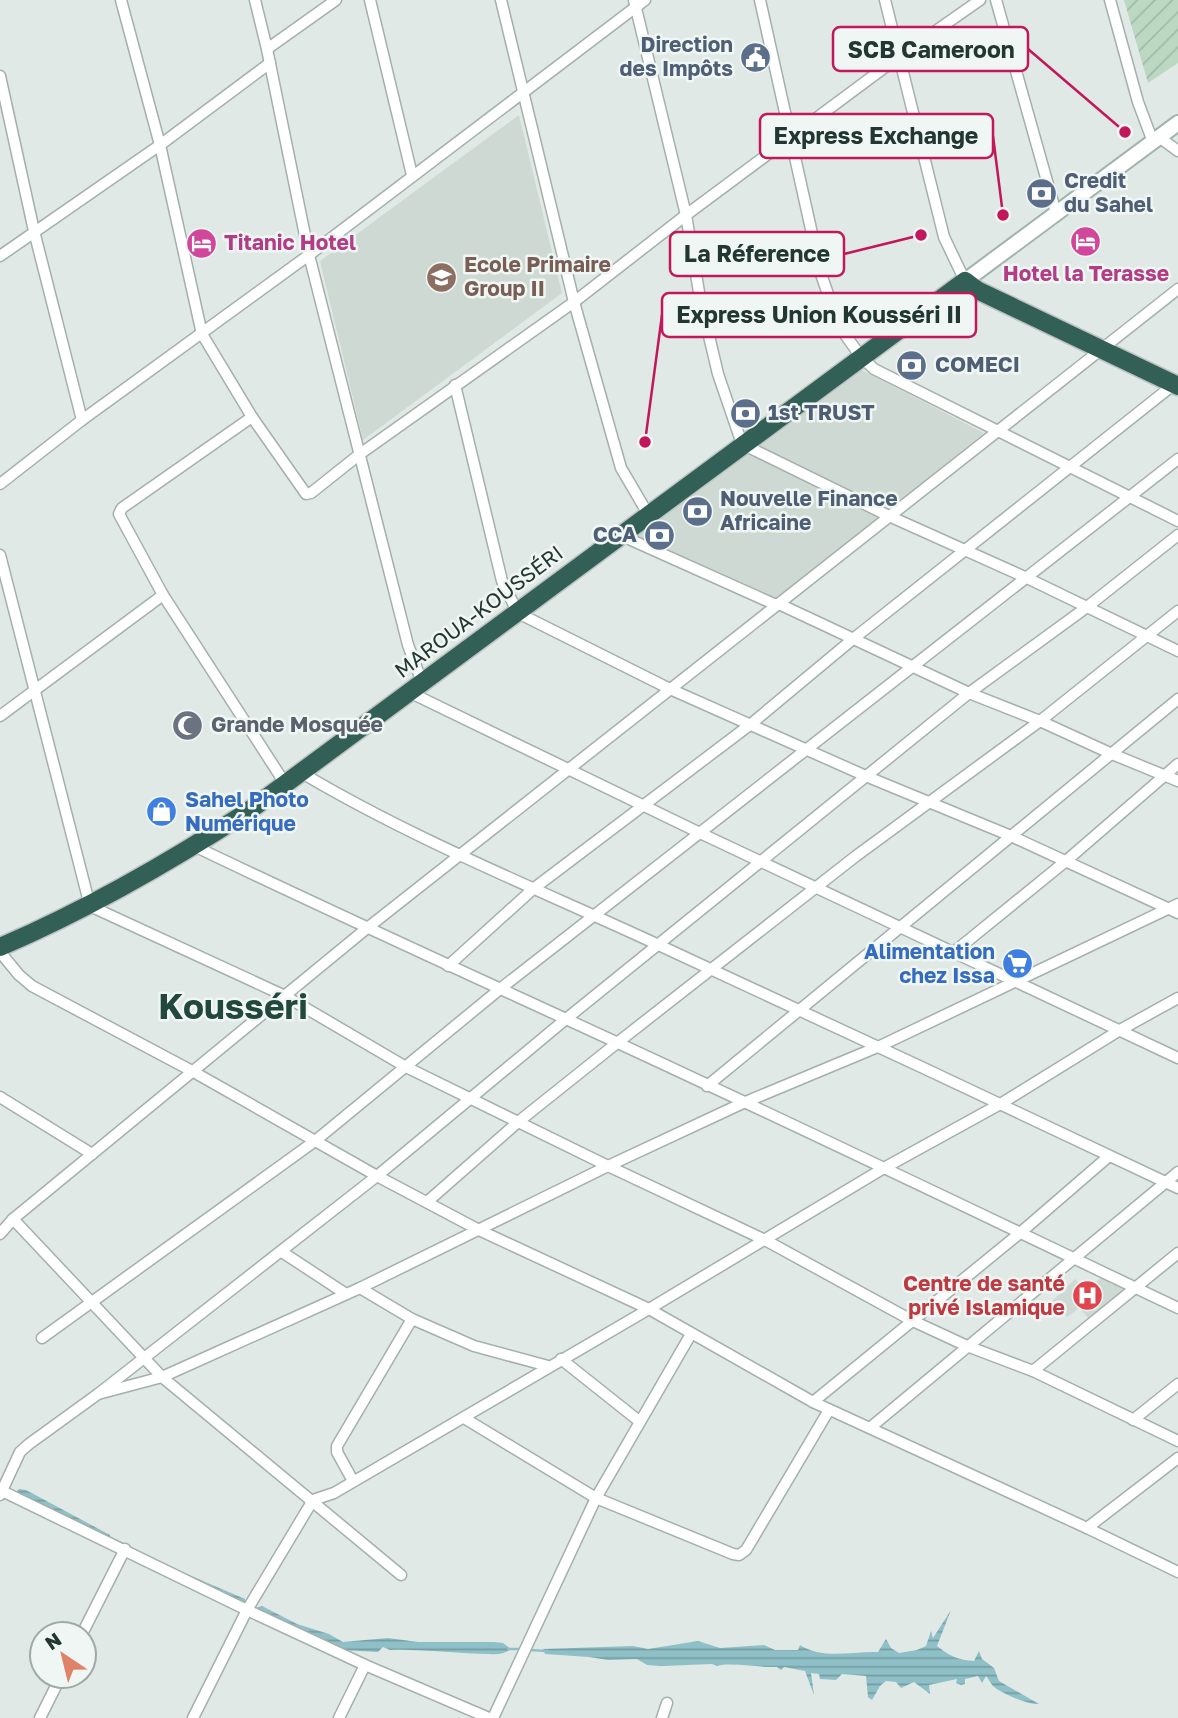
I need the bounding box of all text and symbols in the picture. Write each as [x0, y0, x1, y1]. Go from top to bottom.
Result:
callout: SCB Cameroon [833, 27, 1028, 71]
place label: Direction des Impôts [620, 31, 733, 81]
text: SCB Cameroon [847, 35, 1015, 63]
public building icon: Direction des Impôts [739, 40, 773, 74]
callout: Express Exchange [760, 114, 993, 158]
text: Express Exchange [774, 121, 978, 149]
place label: Credit du Sahel [1064, 167, 1153, 217]
bank icon: Credit du Sahel [1024, 176, 1058, 210]
hotel icon: Hotel la Terasse [1069, 225, 1103, 259]
hotel icon: Titanic Hotel [184, 226, 218, 260]
place label: Titanic Hotel [224, 229, 356, 255]
callout: La Réference [670, 232, 844, 276]
text: La Réference [684, 239, 830, 267]
place label: Ecole Primaire Group II [464, 251, 611, 301]
school or university icon: Ecole Primaire Group II [424, 260, 458, 294]
place label: Hotel la Terasse [1003, 260, 1169, 286]
callout: Express Union Kousséri II [662, 293, 976, 337]
text: Express Union Kousséri II [676, 300, 962, 328]
bank icon: COMECI [895, 348, 929, 382]
place label: COMECI [935, 351, 1020, 377]
bank icon: 1st TRUST [728, 396, 762, 430]
place label: 1st TRUST [768, 399, 875, 425]
place label: Nouvelle Finance Africaine [720, 485, 898, 535]
bank icon: Nouvelle Finance Africaine [680, 494, 714, 528]
bank icon: CCA [643, 518, 677, 552]
place label: CCA [593, 521, 637, 547]
street label: MAROUA-KOUSSÉRI [389, 539, 568, 683]
mosque icon: Grande Mosquée [171, 708, 205, 742]
place label: Grande Mosquée [211, 711, 383, 737]
place label: Sahel Photo Numérique [185, 786, 309, 836]
shop icon: Sahel Photo Numérique [145, 795, 179, 829]
place label: Alimentation chez Issa [864, 938, 995, 988]
supermarket icon: Alimentation chez Issa [1001, 947, 1035, 981]
district label: Kousséri [158, 985, 308, 1027]
place label: Centre de santé privé Islamique [903, 1270, 1065, 1320]
hospital icon: Centre de santé privé Islamique [1071, 1279, 1105, 1313]
north arrow [28, 1620, 98, 1690]
text: N [40, 1627, 65, 1654]

